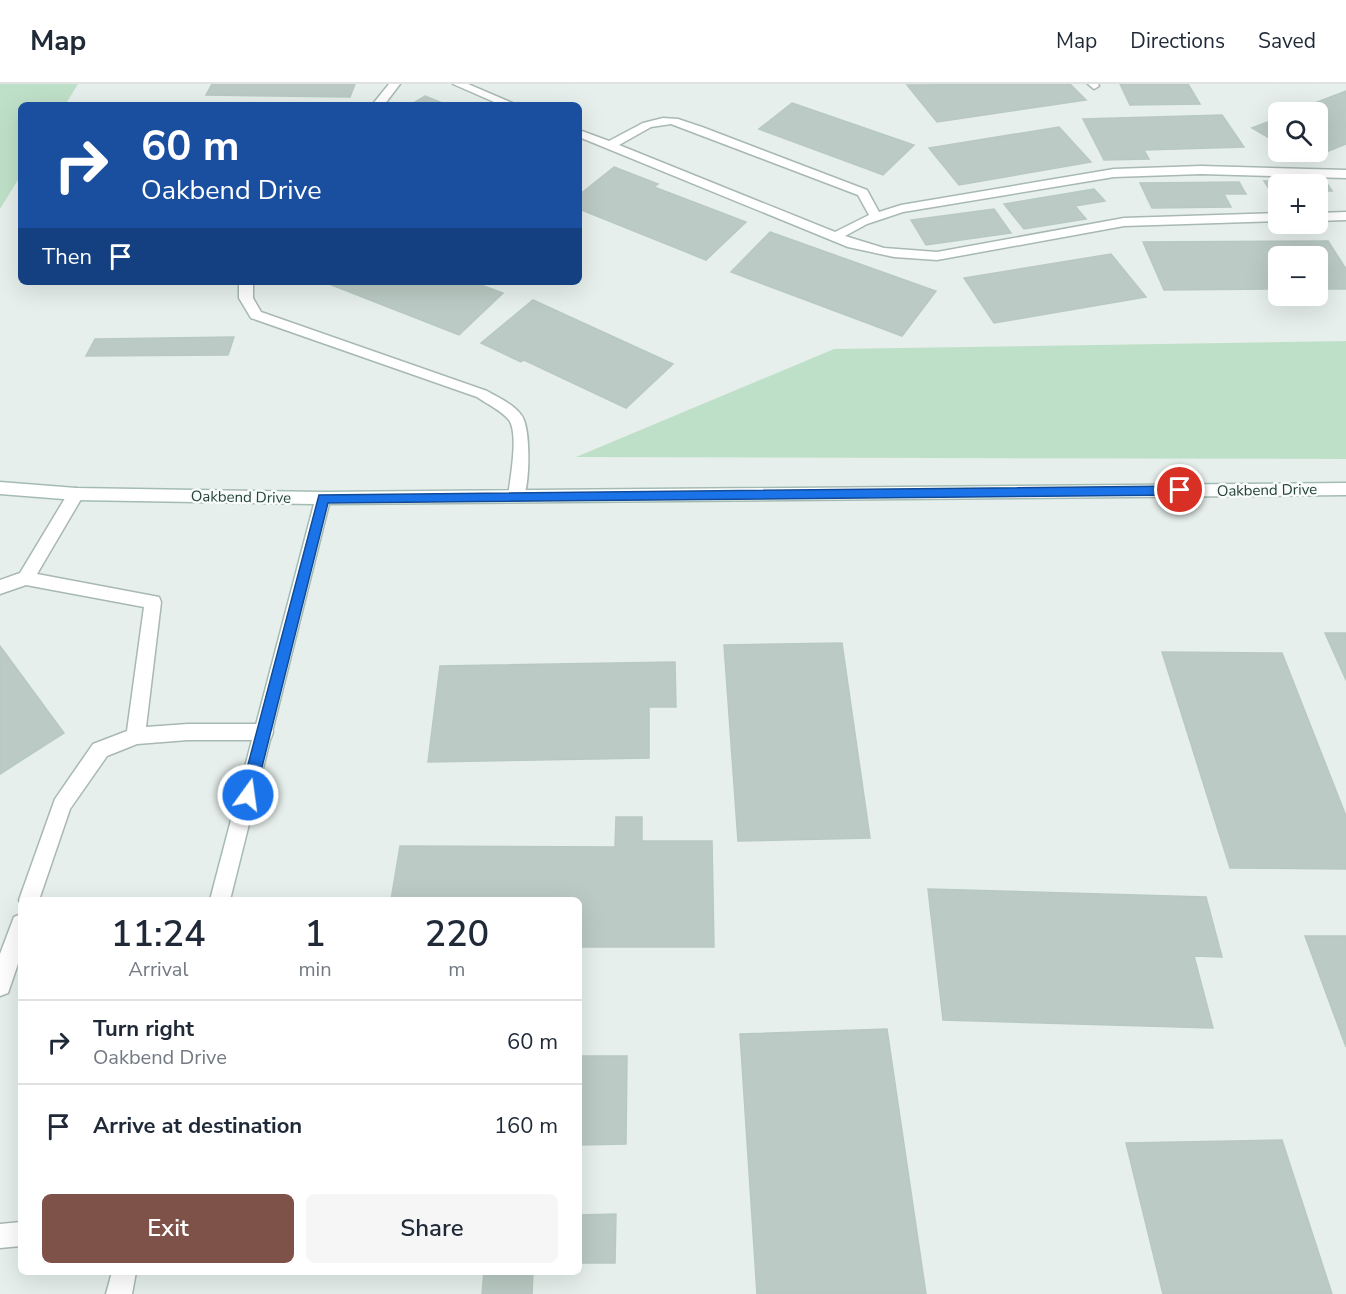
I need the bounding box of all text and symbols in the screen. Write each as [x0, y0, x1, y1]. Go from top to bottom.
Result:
text: Map [30, 22, 86, 60]
text: Map [1056, 27, 1097, 55]
text: Directions [1130, 27, 1225, 55]
text: Saved [1258, 27, 1316, 55]
map controls [1268, 102, 1328, 306]
button: search [1268, 102, 1328, 162]
text: 60 m [141, 118, 240, 175]
icon: right [42, 126, 120, 204]
text: Oakbend Drive [141, 172, 322, 209]
button: + [1268, 174, 1328, 234]
icon: arrive [104, 240, 137, 273]
text: Then [42, 242, 92, 272]
button: − [1268, 246, 1328, 306]
pin [1154, 464, 1205, 515]
icon: arrive [1163, 473, 1196, 506]
street label: Oakbend Drive [1217, 479, 1317, 501]
street label: Oakbend Drive [191, 486, 291, 508]
position arrow [216, 763, 280, 827]
text: 11:24 [111, 910, 206, 959]
text: 1 [304, 910, 326, 959]
text: 220 [424, 910, 489, 959]
text: Arrival [128, 956, 188, 983]
text: min [299, 956, 332, 983]
text: m [448, 956, 465, 983]
text: Turn right [93, 1014, 194, 1044]
icon: right [42, 1026, 75, 1059]
text: 60 m [507, 1027, 558, 1057]
text: Oakbend Drive [93, 1044, 227, 1071]
icon: arrive [42, 1110, 75, 1143]
text: Arrive at destination [93, 1111, 302, 1141]
text: 160 m [494, 1111, 558, 1141]
button: Exit [42, 1194, 294, 1263]
button: Share [306, 1194, 558, 1263]

